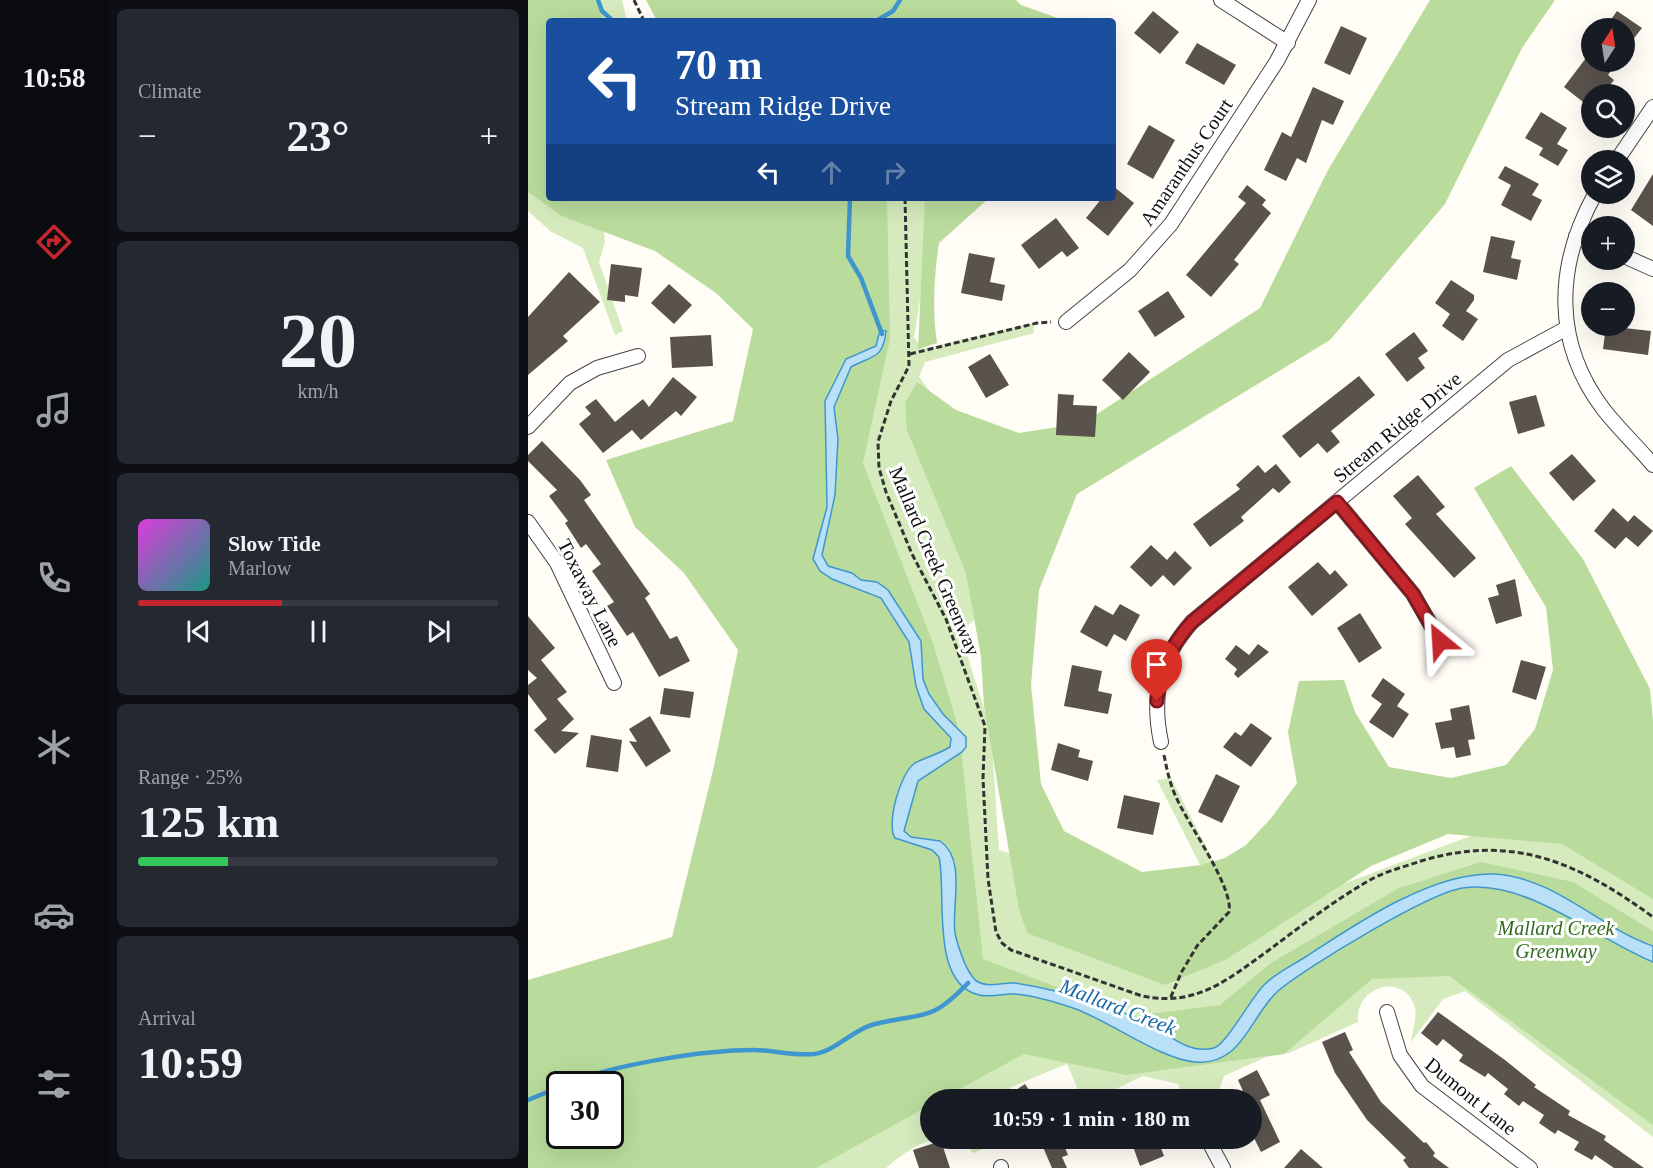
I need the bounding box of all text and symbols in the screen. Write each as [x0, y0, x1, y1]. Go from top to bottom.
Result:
north arrow [1581, 18, 1635, 72]
map controls [1581, 18, 1635, 336]
icon: left [576, 42, 654, 120]
text: 70 m [675, 42, 763, 88]
text: 10:58 [23, 63, 86, 93]
text: Climate [138, 80, 201, 102]
button: search [1581, 84, 1635, 138]
text: Stream Ridge Drive [675, 91, 891, 121]
street label: Amaranthus Court [1135, 94, 1237, 230]
text: 23° [287, 111, 350, 161]
text: − [138, 118, 157, 154]
text: + [479, 118, 498, 154]
button: layers [1581, 150, 1635, 204]
icon: left [752, 156, 785, 189]
icon: ahead [815, 156, 848, 189]
icon: right [878, 156, 911, 189]
button: + [1581, 216, 1635, 270]
icon: directions [33, 221, 75, 263]
button: − [1581, 282, 1635, 336]
text: 20 [279, 297, 357, 384]
street label: Stream Ridge Drive [1329, 367, 1466, 488]
text: km/h [297, 380, 339, 402]
icon: music [33, 389, 75, 431]
street label: Mallard Creek Greenway [884, 463, 985, 659]
text: Slow Tide [228, 531, 321, 556]
street label: Toxaway Lane [553, 535, 627, 651]
icon: phone [33, 557, 75, 599]
text: Marlow [228, 557, 291, 579]
position arrow [1408, 609, 1472, 673]
icon: previous [182, 615, 215, 648]
icon: pause [302, 615, 335, 648]
icon: next [422, 615, 455, 648]
pin [1131, 639, 1182, 701]
icon: arrive [1140, 648, 1173, 681]
icon: climate [33, 726, 75, 768]
text: Range · 25% [138, 766, 242, 788]
text: 125 km [138, 797, 279, 847]
icon: car [33, 894, 75, 936]
park label: Mallard Creek Greenway [1497, 917, 1616, 963]
water label: Mallard Creek [1056, 973, 1180, 1040]
text: Arrival [138, 1007, 196, 1029]
text: 10:59 [138, 1038, 243, 1088]
street label: Dumont Lane [1421, 1053, 1521, 1139]
icon: filters [33, 1063, 75, 1105]
speed limit sign: 30 [546, 1071, 624, 1149]
text: 10:59 · 1 min · 180 m [992, 1106, 1190, 1131]

